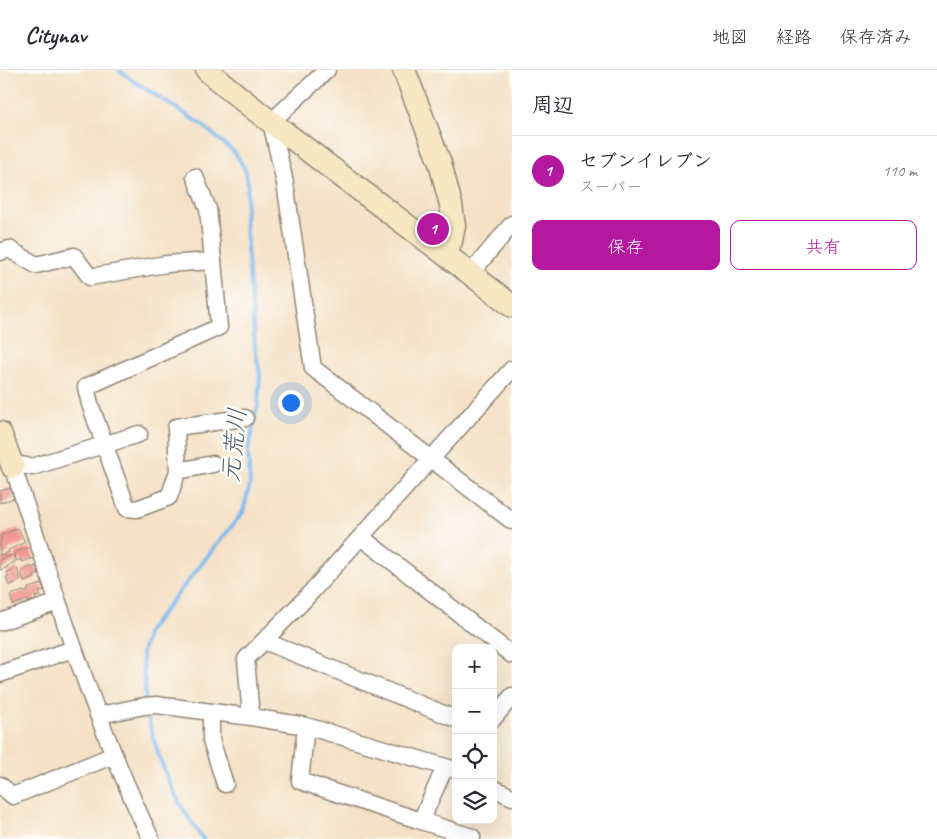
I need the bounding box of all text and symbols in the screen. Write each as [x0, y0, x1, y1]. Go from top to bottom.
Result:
text: Citynav [25, 20, 86, 50]
text: 地図 [712, 26, 748, 48]
text: 経路 [776, 26, 812, 48]
text: 保存済み [840, 26, 912, 48]
text: 周辺 [532, 92, 574, 118]
text: セブンイレブン [579, 149, 712, 173]
text: 1 [544, 161, 552, 181]
text: 110 m [883, 161, 917, 181]
text: スーパー [579, 177, 642, 197]
pin: 1 [417, 210, 449, 248]
button: 保存 [532, 220, 720, 270]
button: 共有 [730, 220, 917, 270]
your location [278, 390, 304, 416]
water label: 元荒川 [214, 406, 254, 484]
map controls [452, 644, 497, 824]
button: + [452, 644, 497, 689]
button: − [452, 689, 497, 734]
button: locate [452, 734, 497, 779]
button: layers [452, 779, 497, 824]

